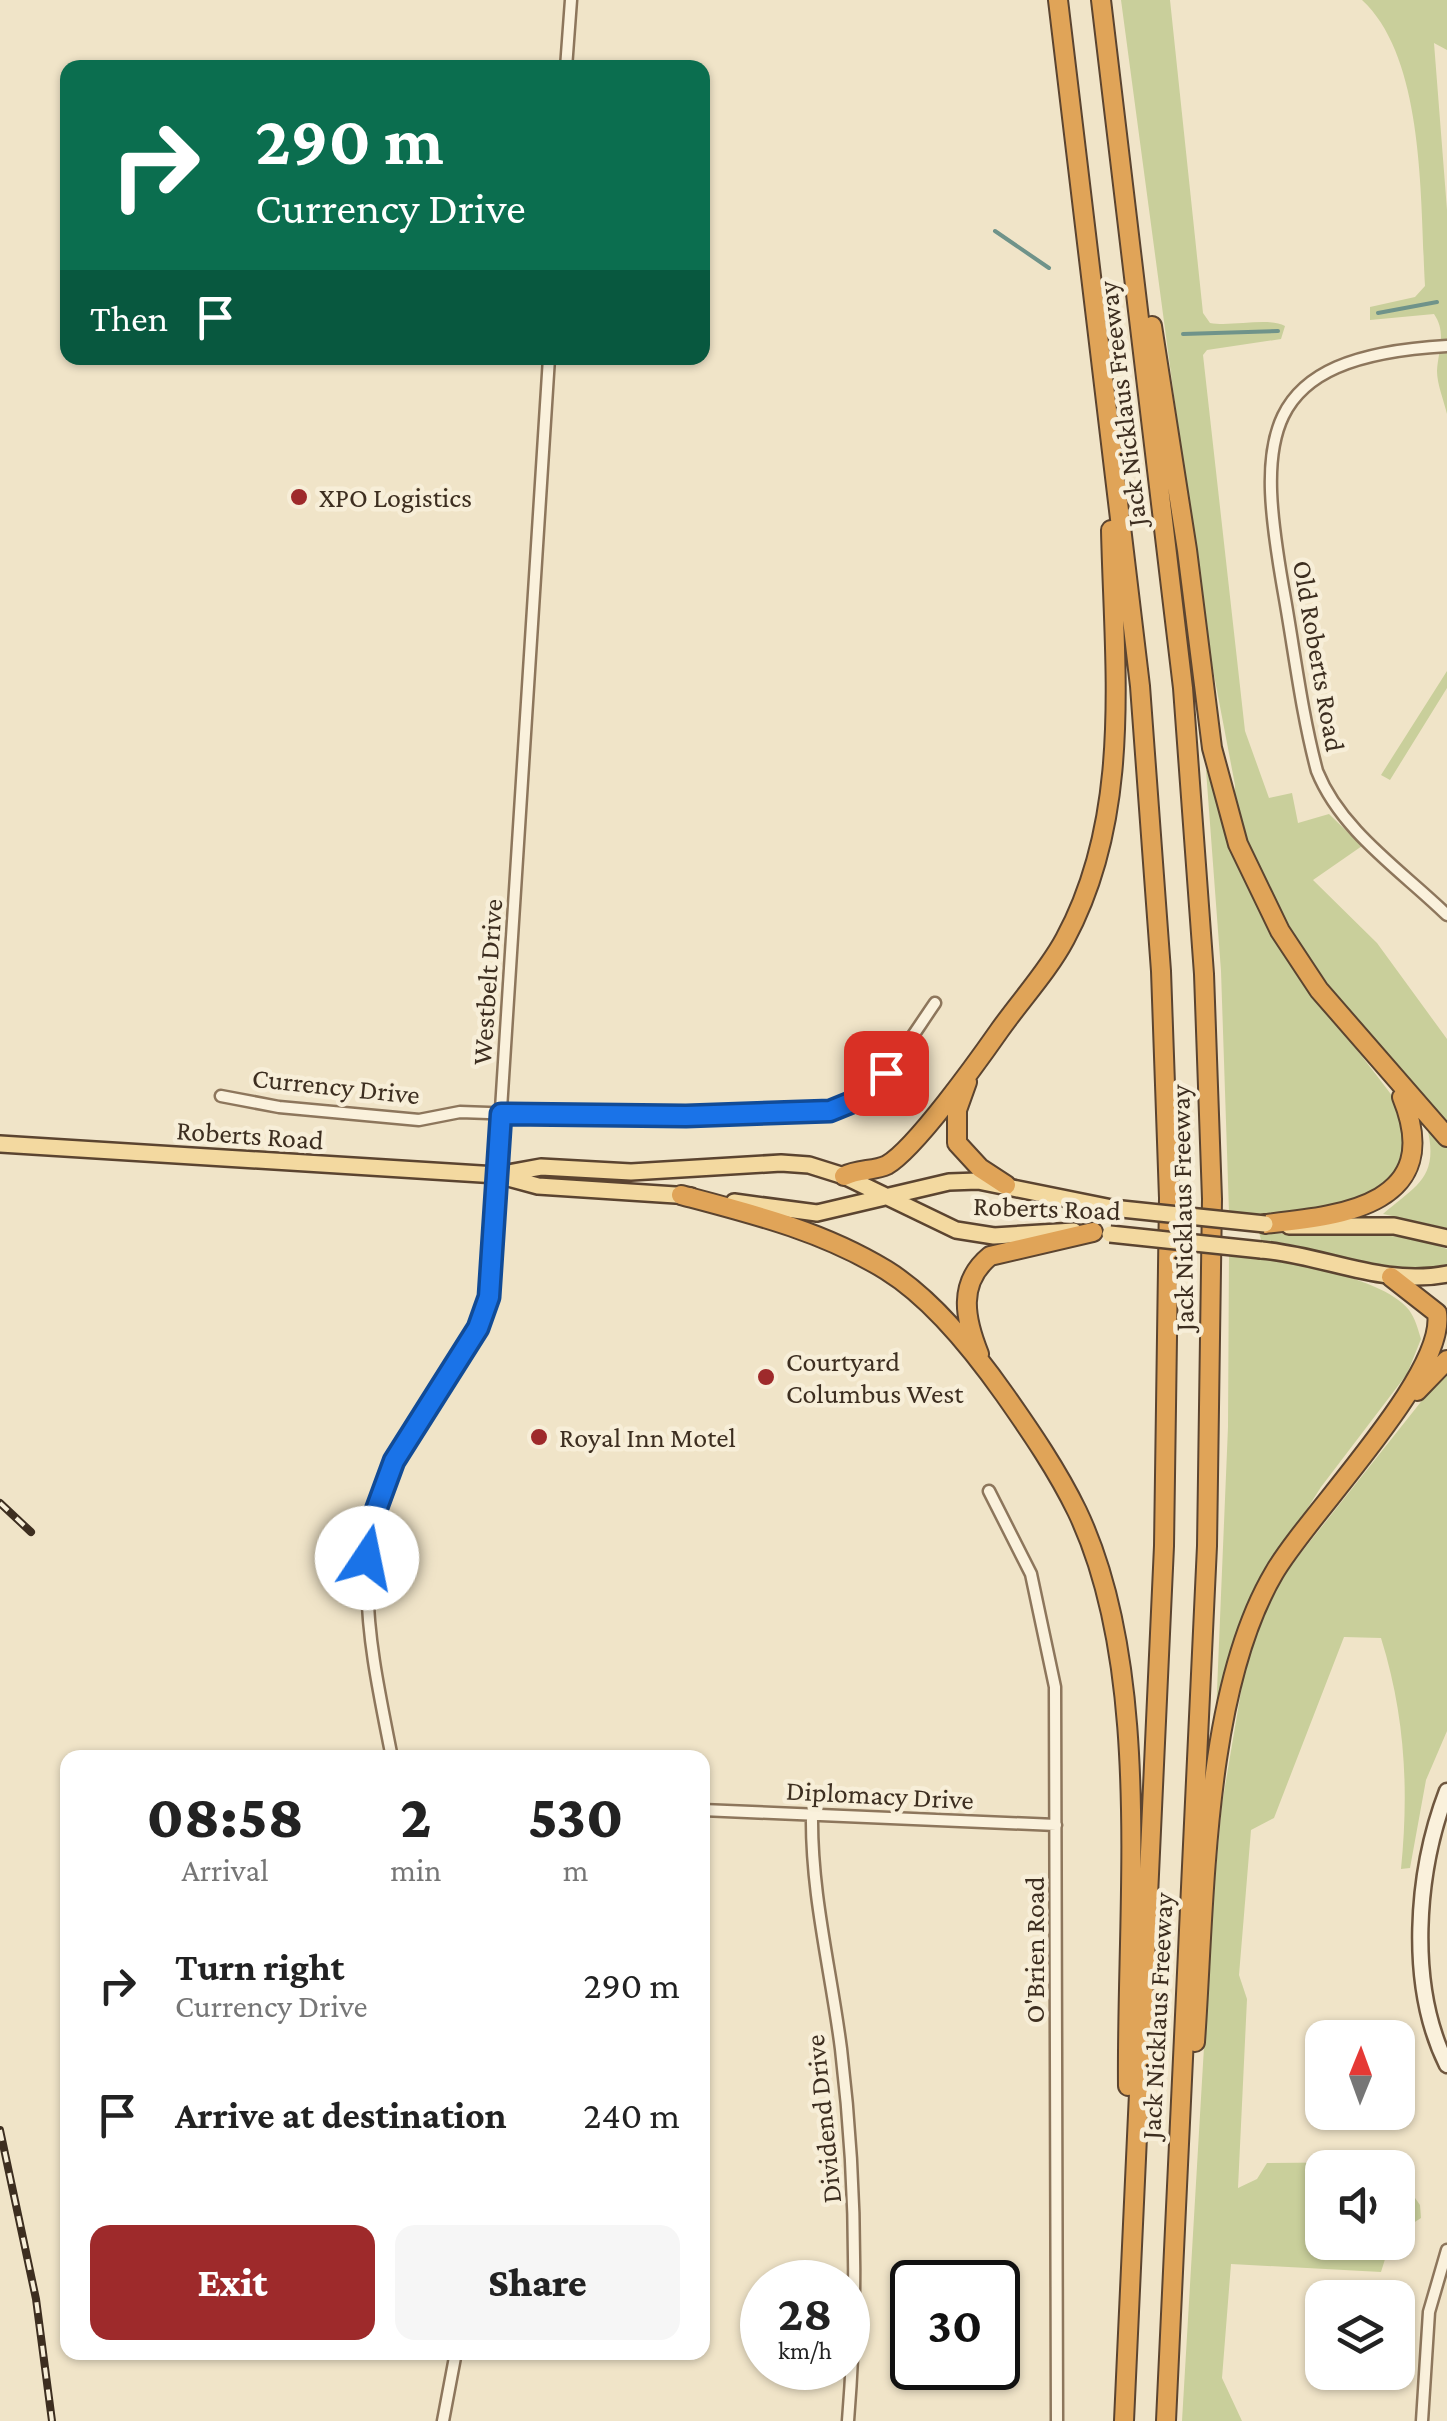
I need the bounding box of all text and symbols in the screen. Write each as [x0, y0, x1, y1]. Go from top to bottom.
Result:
icon: right [90, 100, 220, 230]
text: 290 m [255, 101, 444, 179]
text: Currency Drive [255, 183, 526, 233]
street label: Jack Nicklaus Freeway [1091, 278, 1153, 531]
icon: arrive [188, 290, 243, 345]
text: Then [90, 297, 168, 339]
place label: XPO Logistics [319, 482, 472, 513]
marker: XPO Logistics [288, 486, 310, 508]
street label: Old Roberts Road [1287, 558, 1351, 754]
street label: Westbelt Drive [466, 898, 508, 1066]
pin [844, 1031, 929, 1116]
icon: arrive [859, 1046, 914, 1101]
street label: Currency Drive [251, 1062, 421, 1110]
street label: Jack Nicklaus Freeway [1164, 1083, 1200, 1335]
street label: Roberts Road [175, 1114, 325, 1156]
street label: Roberts Road [973, 1190, 1122, 1226]
place label: Courtyard Columbus West [786, 1346, 964, 1409]
marker: Courtyard Columbus West [755, 1366, 777, 1388]
place label: Royal Inn Motel [559, 1422, 736, 1453]
marker: Royal Inn Motel [528, 1426, 550, 1448]
position arrow [315, 1506, 419, 1610]
street label: Diplomacy Drive [785, 1775, 975, 1815]
text: 08:58 [147, 1783, 304, 1850]
text: 2 [400, 1783, 432, 1850]
text: 530 [528, 1783, 623, 1850]
text: Arrival [182, 1852, 269, 1888]
text: min [390, 1852, 441, 1888]
text: m [563, 1852, 589, 1888]
street label: O'Brien Road [1019, 1876, 1050, 2024]
street label: Jack Nicklaus Freeway [1135, 1891, 1179, 2143]
text: Turn right [175, 1946, 344, 1988]
icon: right [90, 1958, 145, 2013]
text: 290 m [583, 1964, 680, 2006]
text: Currency Drive [175, 1988, 368, 2024]
north arrow [1305, 2020, 1415, 2130]
map controls [1305, 2020, 1415, 2390]
street label: Dividend Drive [799, 2033, 847, 2205]
icon: arrive [90, 2088, 145, 2143]
text: Arrive at destination [175, 2094, 507, 2136]
text: 240 m [583, 2094, 680, 2136]
button: sound [1305, 2150, 1415, 2260]
button: Exit [90, 2225, 375, 2340]
button: Share [395, 2225, 680, 2340]
speed limit sign: 30 [890, 2260, 1020, 2390]
button: layers [1305, 2280, 1415, 2390]
text: 28 [778, 2285, 832, 2341]
text: km/h [778, 2337, 832, 2364]

